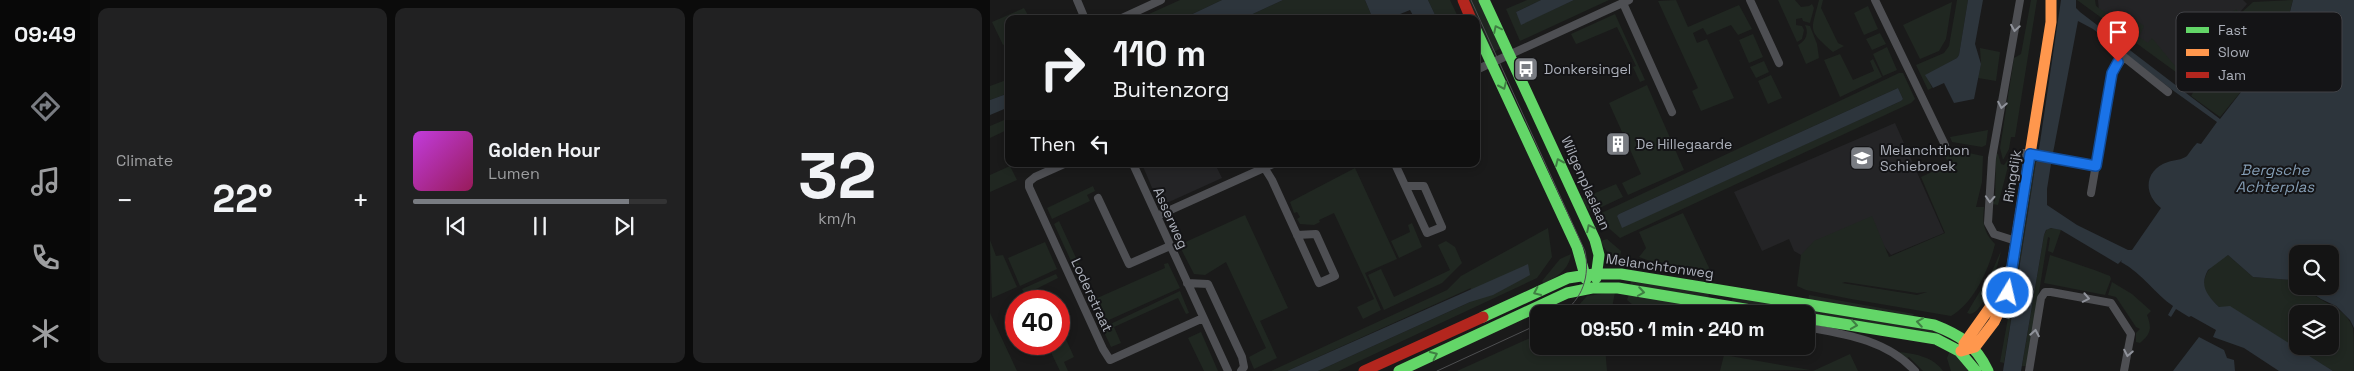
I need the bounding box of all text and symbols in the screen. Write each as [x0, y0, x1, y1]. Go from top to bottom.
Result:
pin [2097, 11, 2139, 62]
legend [2176, 12, 2342, 92]
icon: arrive [2104, 18, 2132, 46]
text: 09:49 [14, 20, 76, 48]
text: Fast [2218, 21, 2247, 39]
one-way arrow [2011, 24, 2021, 33]
one-way arrow [1493, 25, 1504, 34]
text: 110 m [1113, 32, 1206, 76]
icon: right [1030, 35, 1095, 100]
text: Slow [2218, 43, 2250, 61]
bus stop icon: Donkersingel [1513, 56, 1539, 82]
place label: Donkersingel [1544, 60, 1631, 78]
text: Jam [2218, 66, 2246, 84]
text: Buitenzorg [1113, 75, 1229, 103]
one-way arrow [1496, 81, 1507, 90]
icon: directions [28, 89, 63, 124]
one-way arrow [1997, 100, 2008, 109]
icon: left [1086, 130, 1114, 158]
building icon: De Hillegaarde [1605, 131, 1631, 157]
text: Then [1030, 132, 1076, 157]
street label: Wilgenplaslaan [1557, 133, 1615, 233]
text: 32 [798, 134, 876, 217]
place label: De Hillegaarde [1636, 135, 1732, 153]
text: Golden Hour [488, 138, 601, 163]
place label: Melanchthon Schiebroek [1880, 141, 1969, 175]
school or university icon: Melanchthon Schiebroek [1849, 145, 1875, 171]
street label: Ringdijk [1999, 148, 2025, 204]
text: Climate [116, 150, 173, 171]
one-way arrow [1555, 158, 1566, 167]
water label: Bergsche Achterplas [2236, 160, 2315, 196]
text: Lumen [488, 163, 540, 184]
icon: music [28, 164, 63, 199]
text: 22° [213, 175, 273, 223]
text: − [116, 182, 133, 218]
text: + [352, 182, 369, 218]
street label: Asserweg [1149, 184, 1193, 252]
one-way arrow [1984, 196, 1995, 204]
text: km/h [818, 208, 856, 229]
icon: previous [442, 212, 470, 240]
icon: pause [526, 212, 554, 240]
icon: next [610, 212, 638, 240]
one-way arrow [1585, 224, 1596, 233]
icon: phone [28, 240, 63, 275]
map controls [2289, 245, 2339, 355]
button: search [2289, 245, 2339, 295]
street label: Melanchtonweg [1605, 250, 1715, 282]
street label: Loderstraat [1067, 255, 1117, 335]
position arrow [1981, 266, 2033, 318]
one-way arrow [1533, 286, 1542, 296]
one-way arrow [1637, 286, 1645, 297]
speed limit sign: 40 [1005, 290, 1070, 355]
one-way arrow [2082, 293, 2091, 303]
button: layers [2289, 305, 2339, 355]
icon: climate [28, 316, 63, 351]
text: 09:50 · 1 min · 240 m [1581, 317, 1764, 342]
one-way arrow [1916, 318, 1925, 328]
one-way arrow [1850, 320, 1859, 330]
one-way arrow [2030, 329, 2040, 337]
one-way arrow [2123, 348, 2134, 357]
one-way arrow [1429, 350, 1438, 361]

